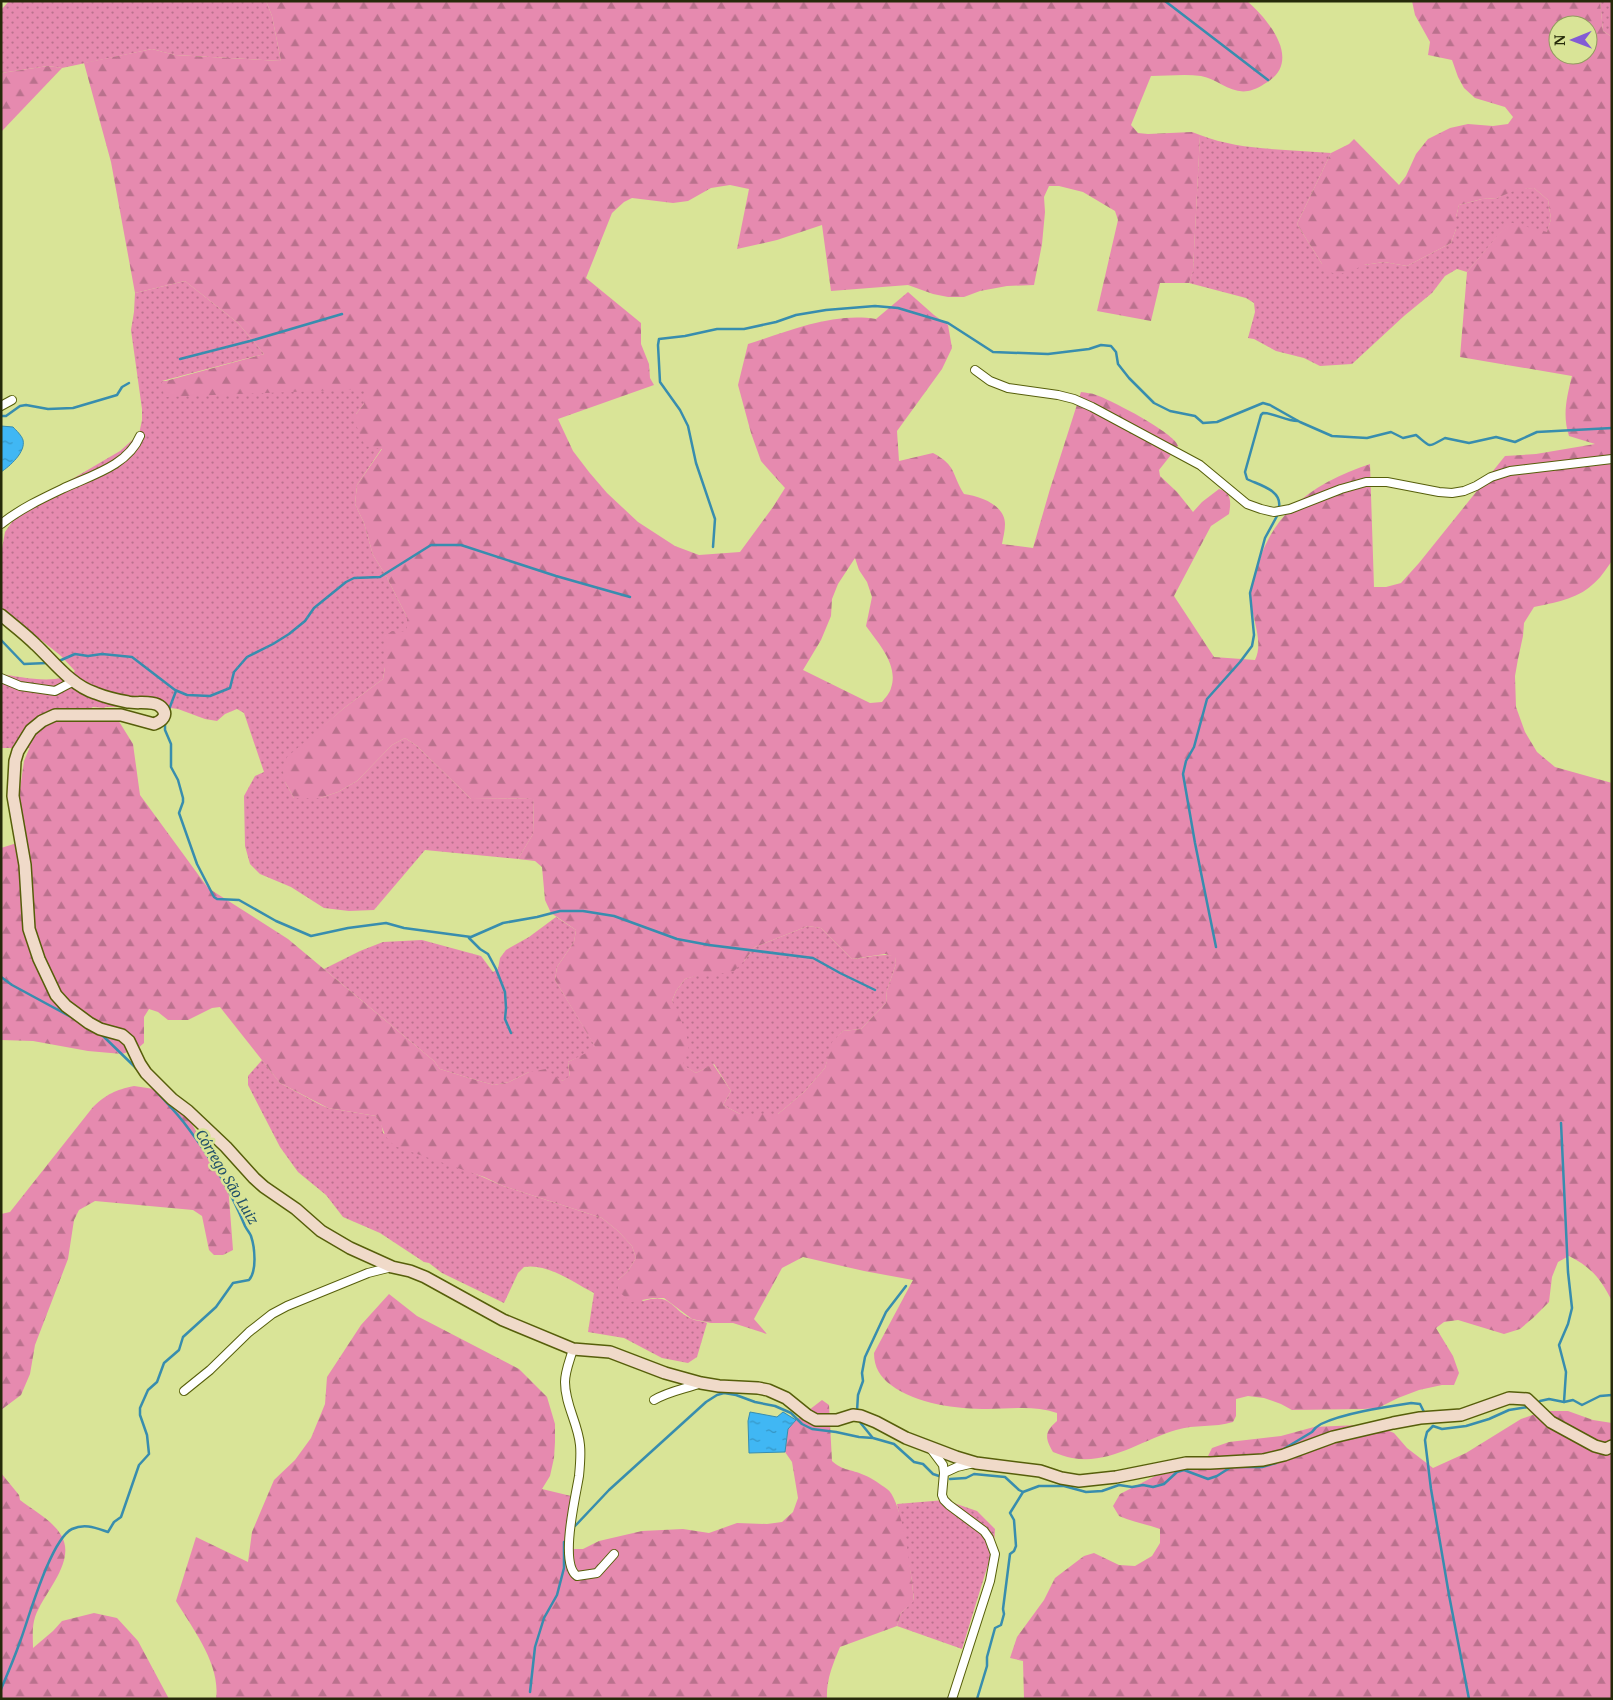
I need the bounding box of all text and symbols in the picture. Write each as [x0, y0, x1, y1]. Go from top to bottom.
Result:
north arrow [1548, 15, 1598, 65]
text: N [1551, 35, 1569, 46]
water label: Córrego São Luiz [192, 1126, 263, 1228]

